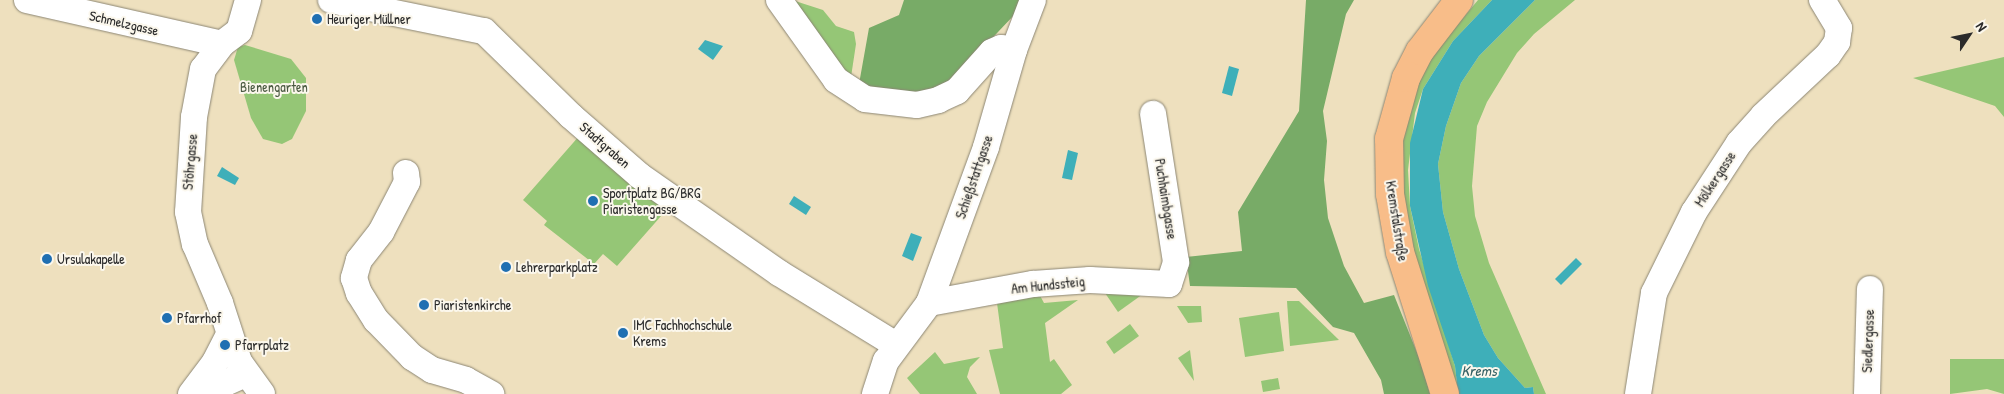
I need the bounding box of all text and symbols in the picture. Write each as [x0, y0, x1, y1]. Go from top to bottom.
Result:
street label: Schmelzgasse [88, 7, 160, 39]
north arrow [1944, 10, 1994, 60]
place label: Heuriger Müllner [327, 11, 411, 27]
marker: Heuriger Müllner [311, 13, 323, 25]
text: N [1972, 18, 1992, 35]
park label: Bienengarten [240, 79, 308, 95]
street label: Stadtgraben [576, 118, 634, 172]
street label: Stöhrgasse [179, 133, 201, 191]
street label: Schießstattgasse [952, 133, 996, 221]
street label: Mölkergasse [1691, 148, 1739, 210]
street label: Puchhaimbgasse [1151, 157, 1181, 241]
street label: Kremstalstraße [1382, 180, 1412, 262]
place label: Sportplatz BG/BRG Piaristengasse [603, 185, 700, 218]
marker: Sportplatz BG/BRG Piaristengasse [587, 195, 599, 207]
place label: Ursulakapelle [57, 251, 125, 267]
marker: Ursulakapelle [41, 253, 53, 265]
place label: Lehrerparkplatz [516, 259, 598, 275]
marker: Lehrerparkplatz [500, 261, 512, 273]
street label: Am Hundssteig [1010, 273, 1086, 297]
place label: Piaristenkirche [434, 297, 511, 313]
marker: Piaristenkirche [418, 299, 430, 311]
street label: Siedlergasse [1858, 309, 1878, 373]
place label: Pfarrhof [177, 310, 222, 326]
marker: Pfarrhof [161, 312, 173, 324]
place label: IMC Fachhochschule Krems [633, 317, 732, 350]
marker: IMC Fachhochschule Krems [617, 327, 629, 339]
place label: Pfarrplatz [235, 337, 289, 353]
marker: Pfarrplatz [219, 339, 231, 351]
water label: Krems [1461, 362, 1497, 380]

